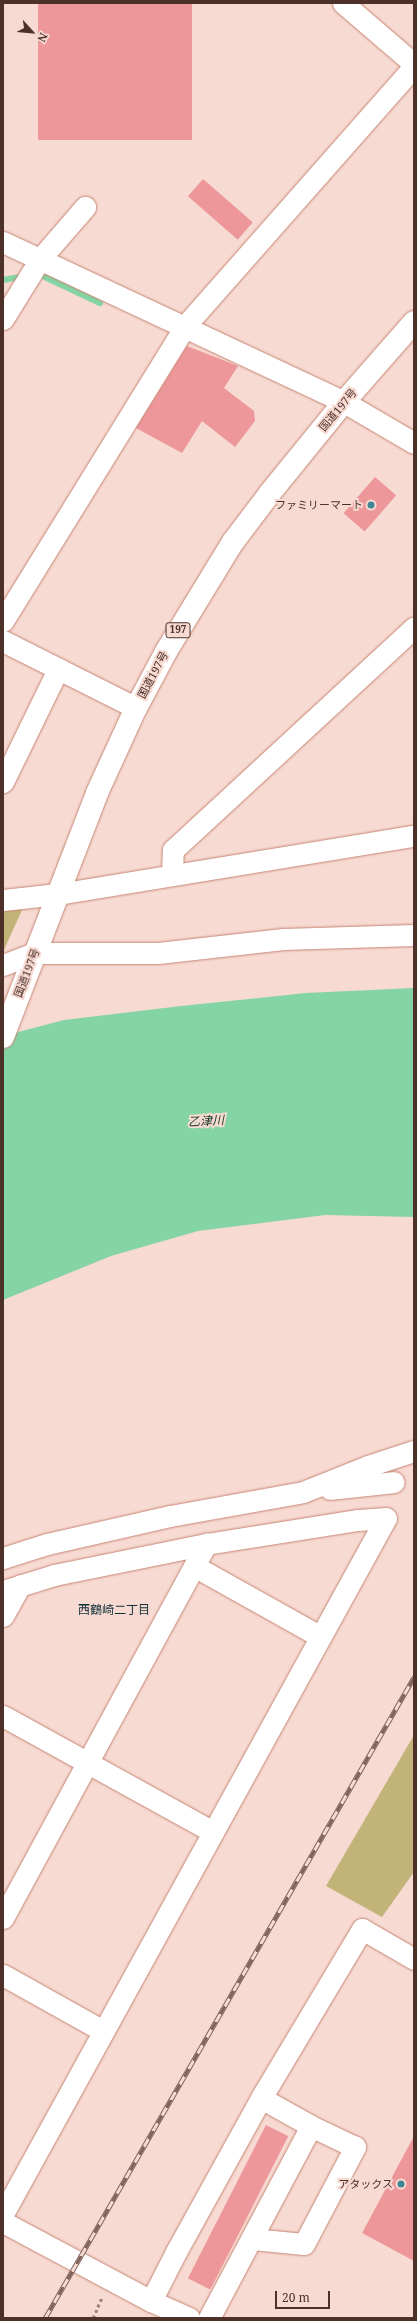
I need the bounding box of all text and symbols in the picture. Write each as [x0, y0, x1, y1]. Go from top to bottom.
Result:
north arrow [12, 12, 52, 52]
text: N [34, 30, 52, 45]
street label: 国道197号 [316, 386, 360, 434]
place label: ファミリーマート [275, 498, 363, 512]
marker: ファミリーマート [366, 500, 376, 510]
road number: 197 [165, 622, 191, 638]
street label: 国道197号 [135, 649, 171, 701]
street label: 国道197号 [12, 947, 42, 999]
water label: 乙津川 [188, 1113, 224, 1129]
district label: 西鶴崎二丁目 [78, 1603, 150, 1617]
place label: アタックス [338, 2177, 393, 2191]
marker: アタックス [396, 2179, 406, 2189]
scale bar [277, 2283, 332, 2309]
text: 20 m [282, 2289, 310, 2306]

